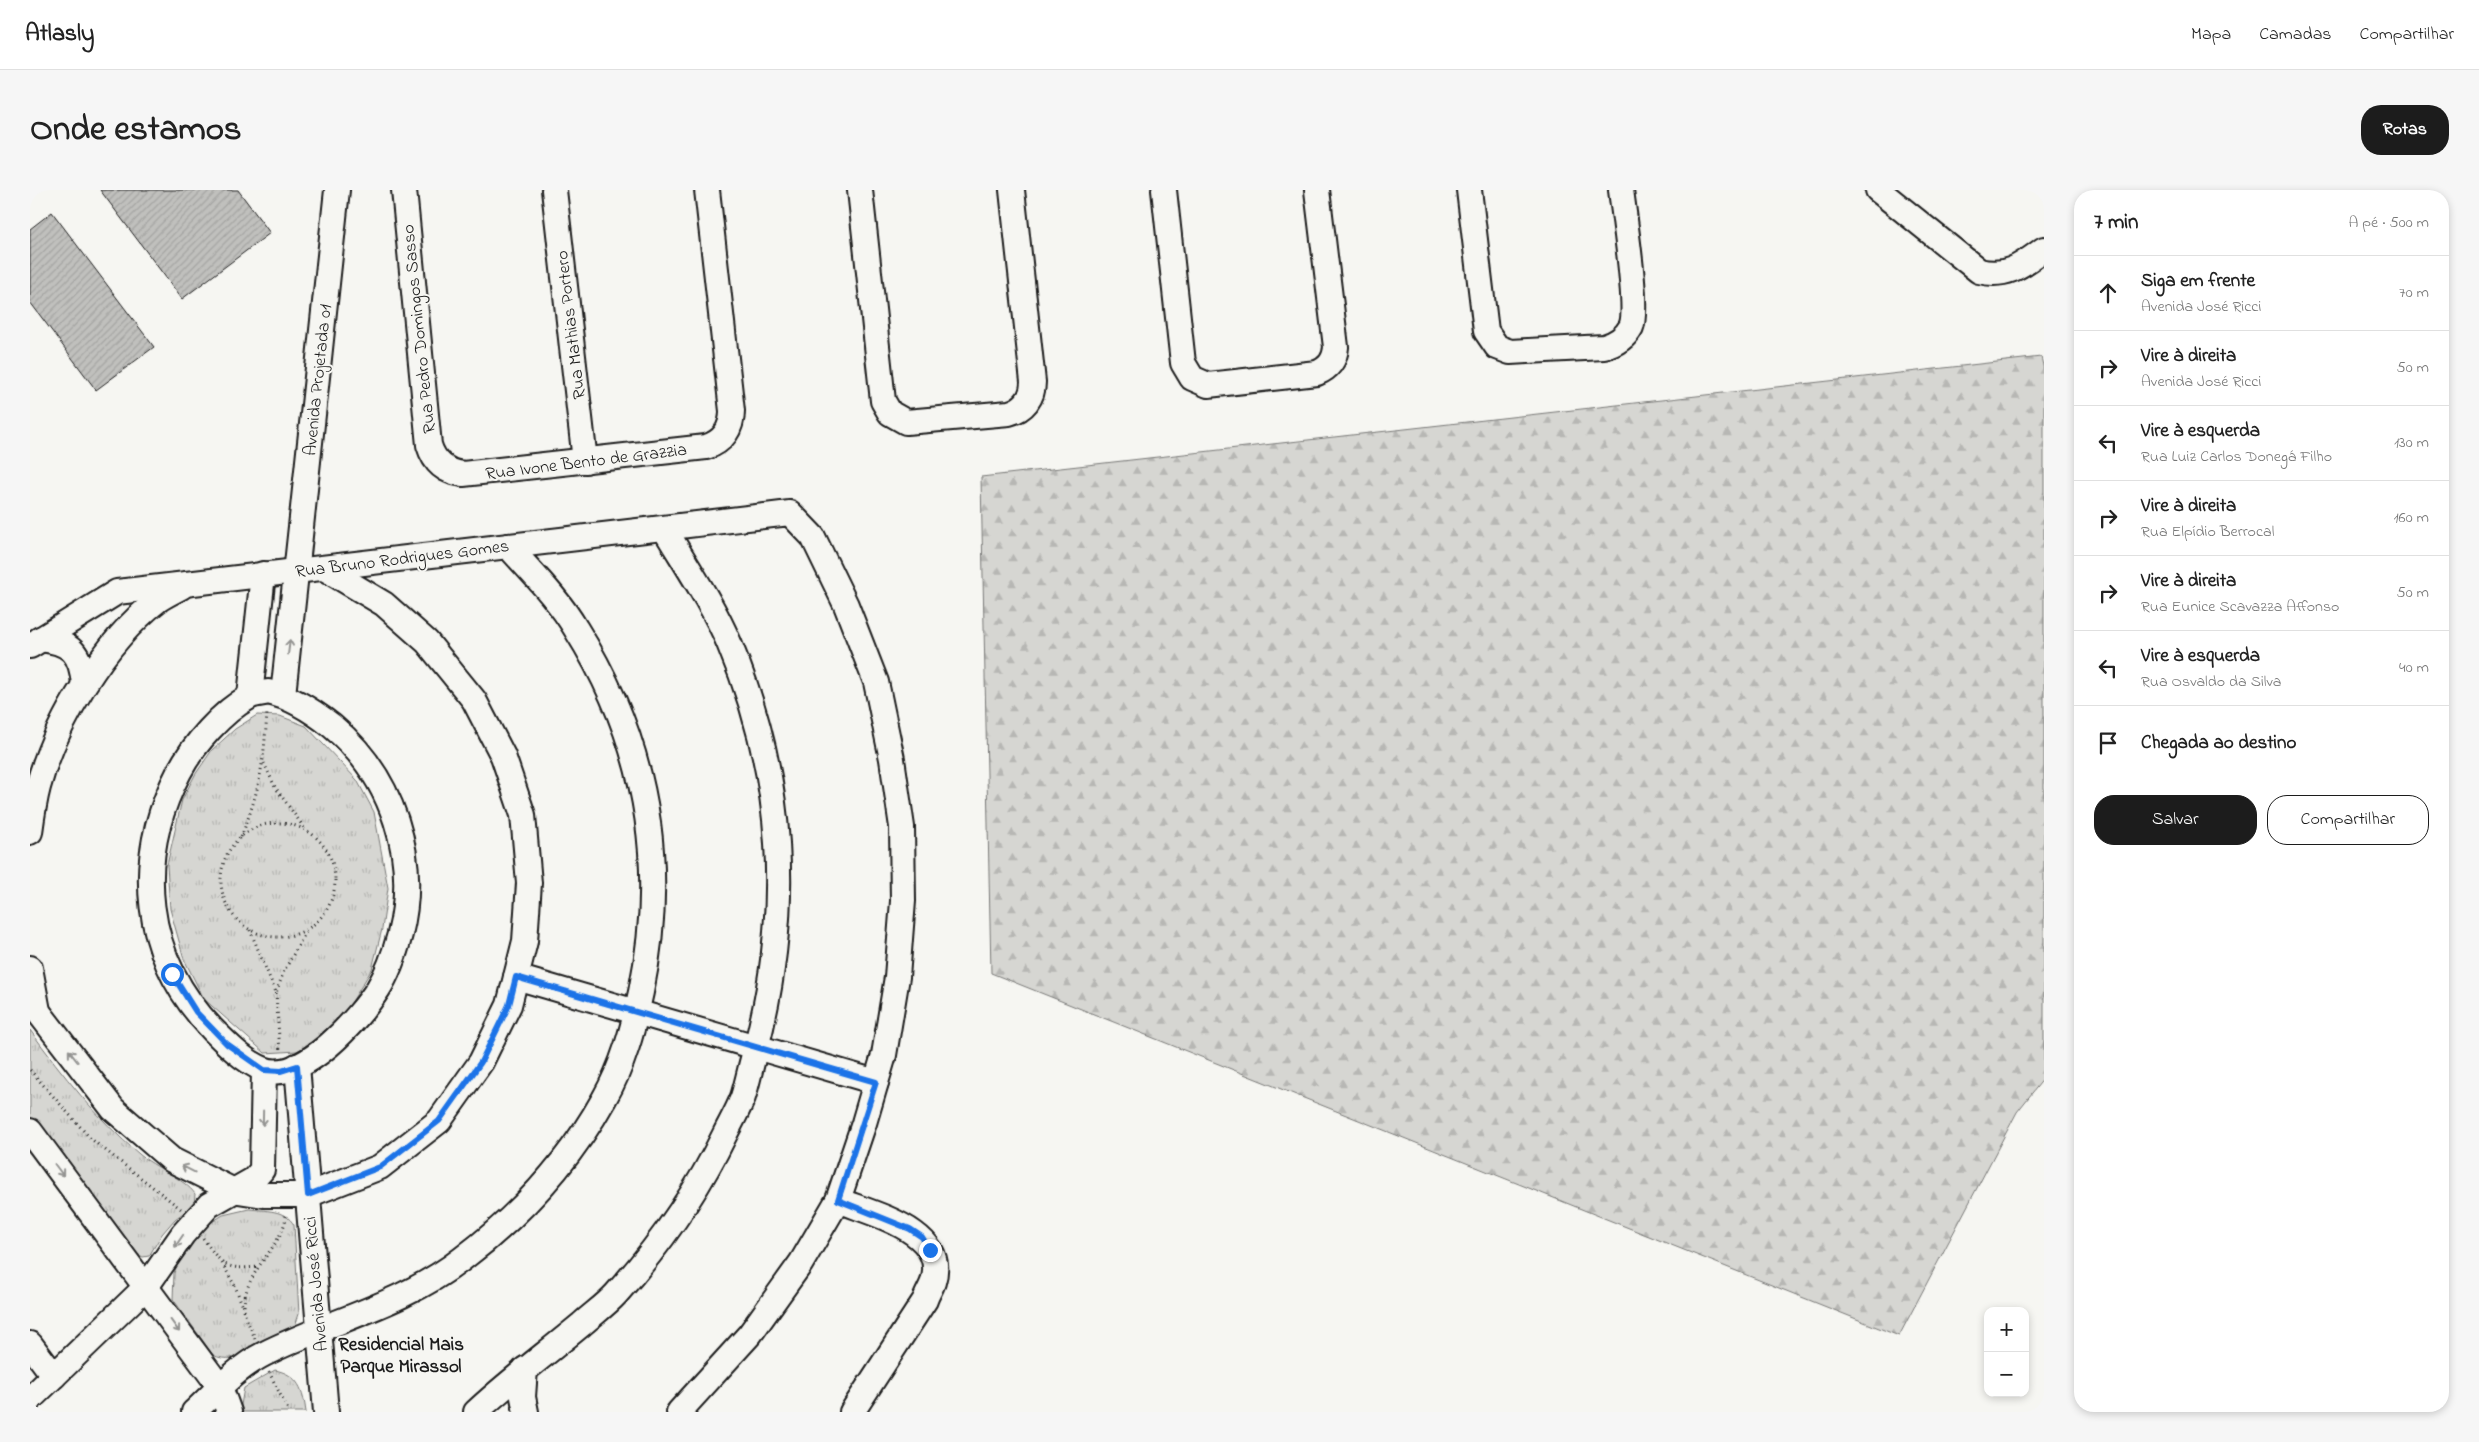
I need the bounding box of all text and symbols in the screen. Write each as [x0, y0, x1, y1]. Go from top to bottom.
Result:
text: Atlasly [25, 17, 94, 52]
text: Mapa [2191, 22, 2231, 48]
text: Camadas [2259, 22, 2332, 48]
text: Compartilhar [2360, 22, 2454, 48]
text: Onde estamos [30, 105, 242, 156]
button: Rotas [2361, 105, 2449, 155]
text: 7 min [2094, 208, 2138, 238]
text: A pé · 500 m [2348, 211, 2429, 235]
street label: Rua Pedro Domingos Sasso [396, 223, 445, 435]
street label: Rua Mathias Portero [550, 249, 594, 401]
text: Siga em frente [2141, 268, 2255, 295]
icon: ahead [2094, 279, 2122, 307]
text: 70 m [2399, 281, 2429, 305]
text: Avenida José Ricci [2141, 295, 2261, 319]
street label: Avenida Projetada 01 [298, 303, 340, 457]
text: Vire à direita [2141, 343, 2236, 370]
icon: right [2094, 354, 2122, 382]
text: 50 m [2397, 356, 2429, 380]
text: Avenida José Ricci [2141, 370, 2261, 394]
text: Vire à esquerda [2141, 418, 2260, 445]
icon: left [2094, 429, 2122, 457]
text: 130 m [2394, 431, 2429, 455]
street label: Rua Ivone Bento de Grazzia [484, 438, 688, 488]
text: Rua Luiz Carlos Donegá Filho [2141, 445, 2332, 469]
text: Vire à direita [2141, 493, 2236, 520]
icon: right [2094, 504, 2122, 532]
text: 160 m [2394, 506, 2429, 530]
text: Rua Elpídio Berrocal [2141, 520, 2274, 544]
street label: Rua Bruno Rodrigues Gomes [294, 534, 511, 587]
text: Vire à direita [2141, 568, 2236, 595]
icon: right [2094, 579, 2122, 607]
text: 50 m [2397, 581, 2429, 605]
text: Rua Eunice Scavazza Affonso [2141, 595, 2339, 619]
one-way arrow [284, 639, 294, 655]
text: Vire à esquerda [2141, 643, 2260, 670]
icon: left [2094, 654, 2122, 682]
text: 40 m [2399, 656, 2429, 680]
text: Rua Osvaldo da Silva [2141, 670, 2281, 694]
icon: arrive [2094, 729, 2122, 757]
text: Chegada ao destino [2141, 730, 2296, 757]
button: Salvar [2094, 795, 2257, 845]
button: Compartilhar [2267, 795, 2429, 845]
route start [161, 963, 184, 986]
one-way arrow [68, 1050, 79, 1063]
one-way arrow [258, 1110, 268, 1126]
one-way arrow [54, 1163, 64, 1177]
one-way arrow [181, 1163, 196, 1173]
street label: Avenida José Ricci [298, 1215, 336, 1352]
one-way arrow [174, 1234, 184, 1248]
route end [919, 1239, 942, 1262]
map controls [1984, 1307, 2029, 1397]
button: + [1984, 1307, 2029, 1352]
one-way arrow [170, 1319, 180, 1333]
district label: Residencial Mais Parque Mirassol [338, 1332, 464, 1381]
button: − [1984, 1352, 2029, 1397]

